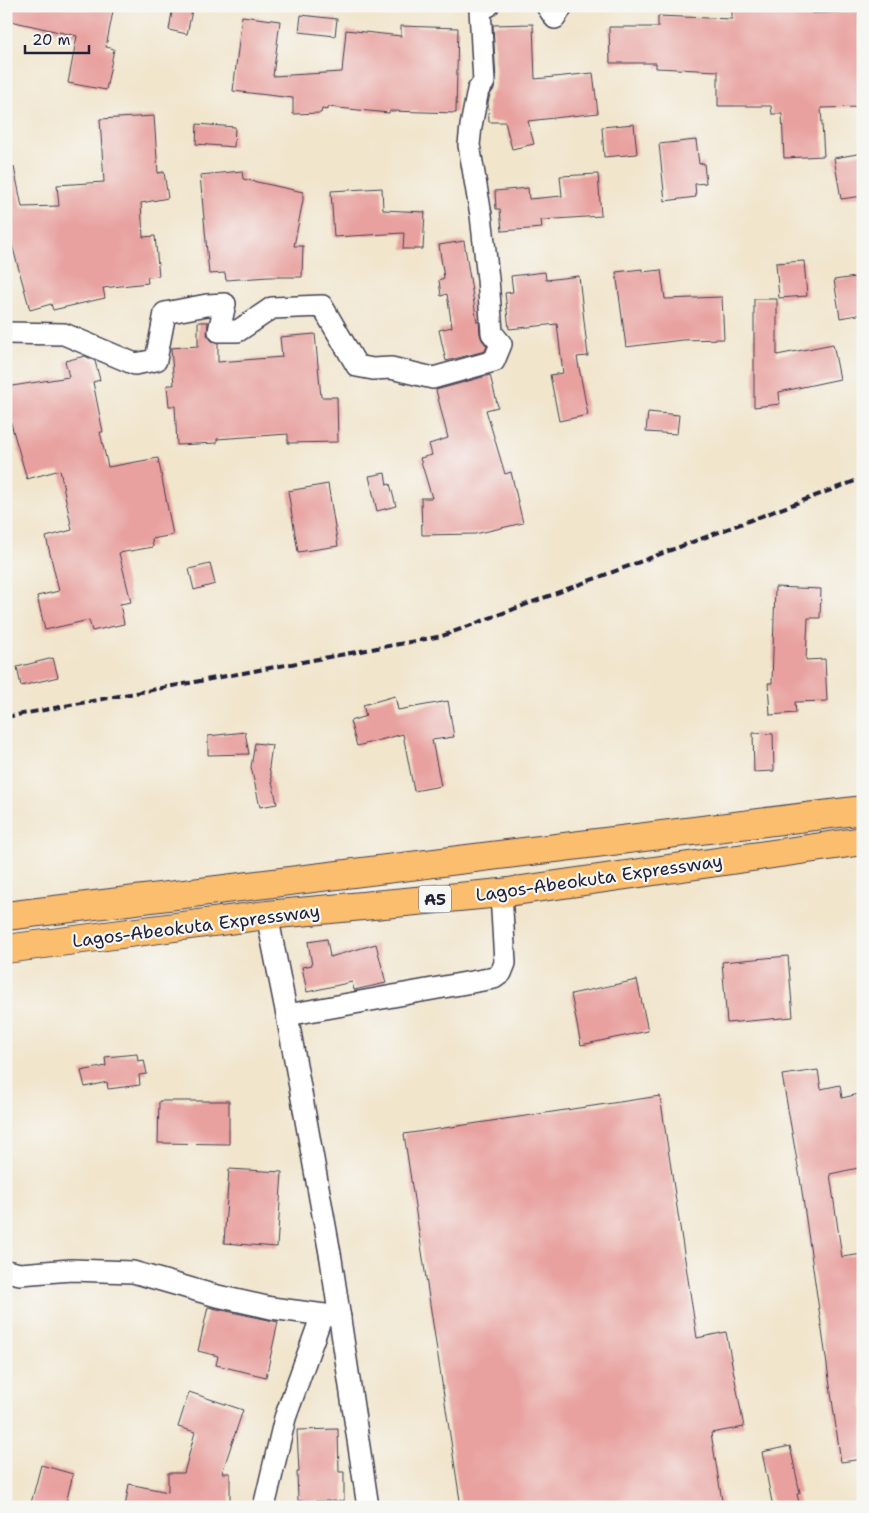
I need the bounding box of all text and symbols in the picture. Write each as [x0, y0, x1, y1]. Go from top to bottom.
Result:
scale bar [25, 22, 89, 54]
text: 20 m [32, 30, 71, 50]
street label: Lagos-Abeokuta Expressway [474, 849, 724, 907]
road number: A5 [419, 886, 451, 912]
street label: Lagos-Abeokuta Expressway [71, 899, 321, 953]

